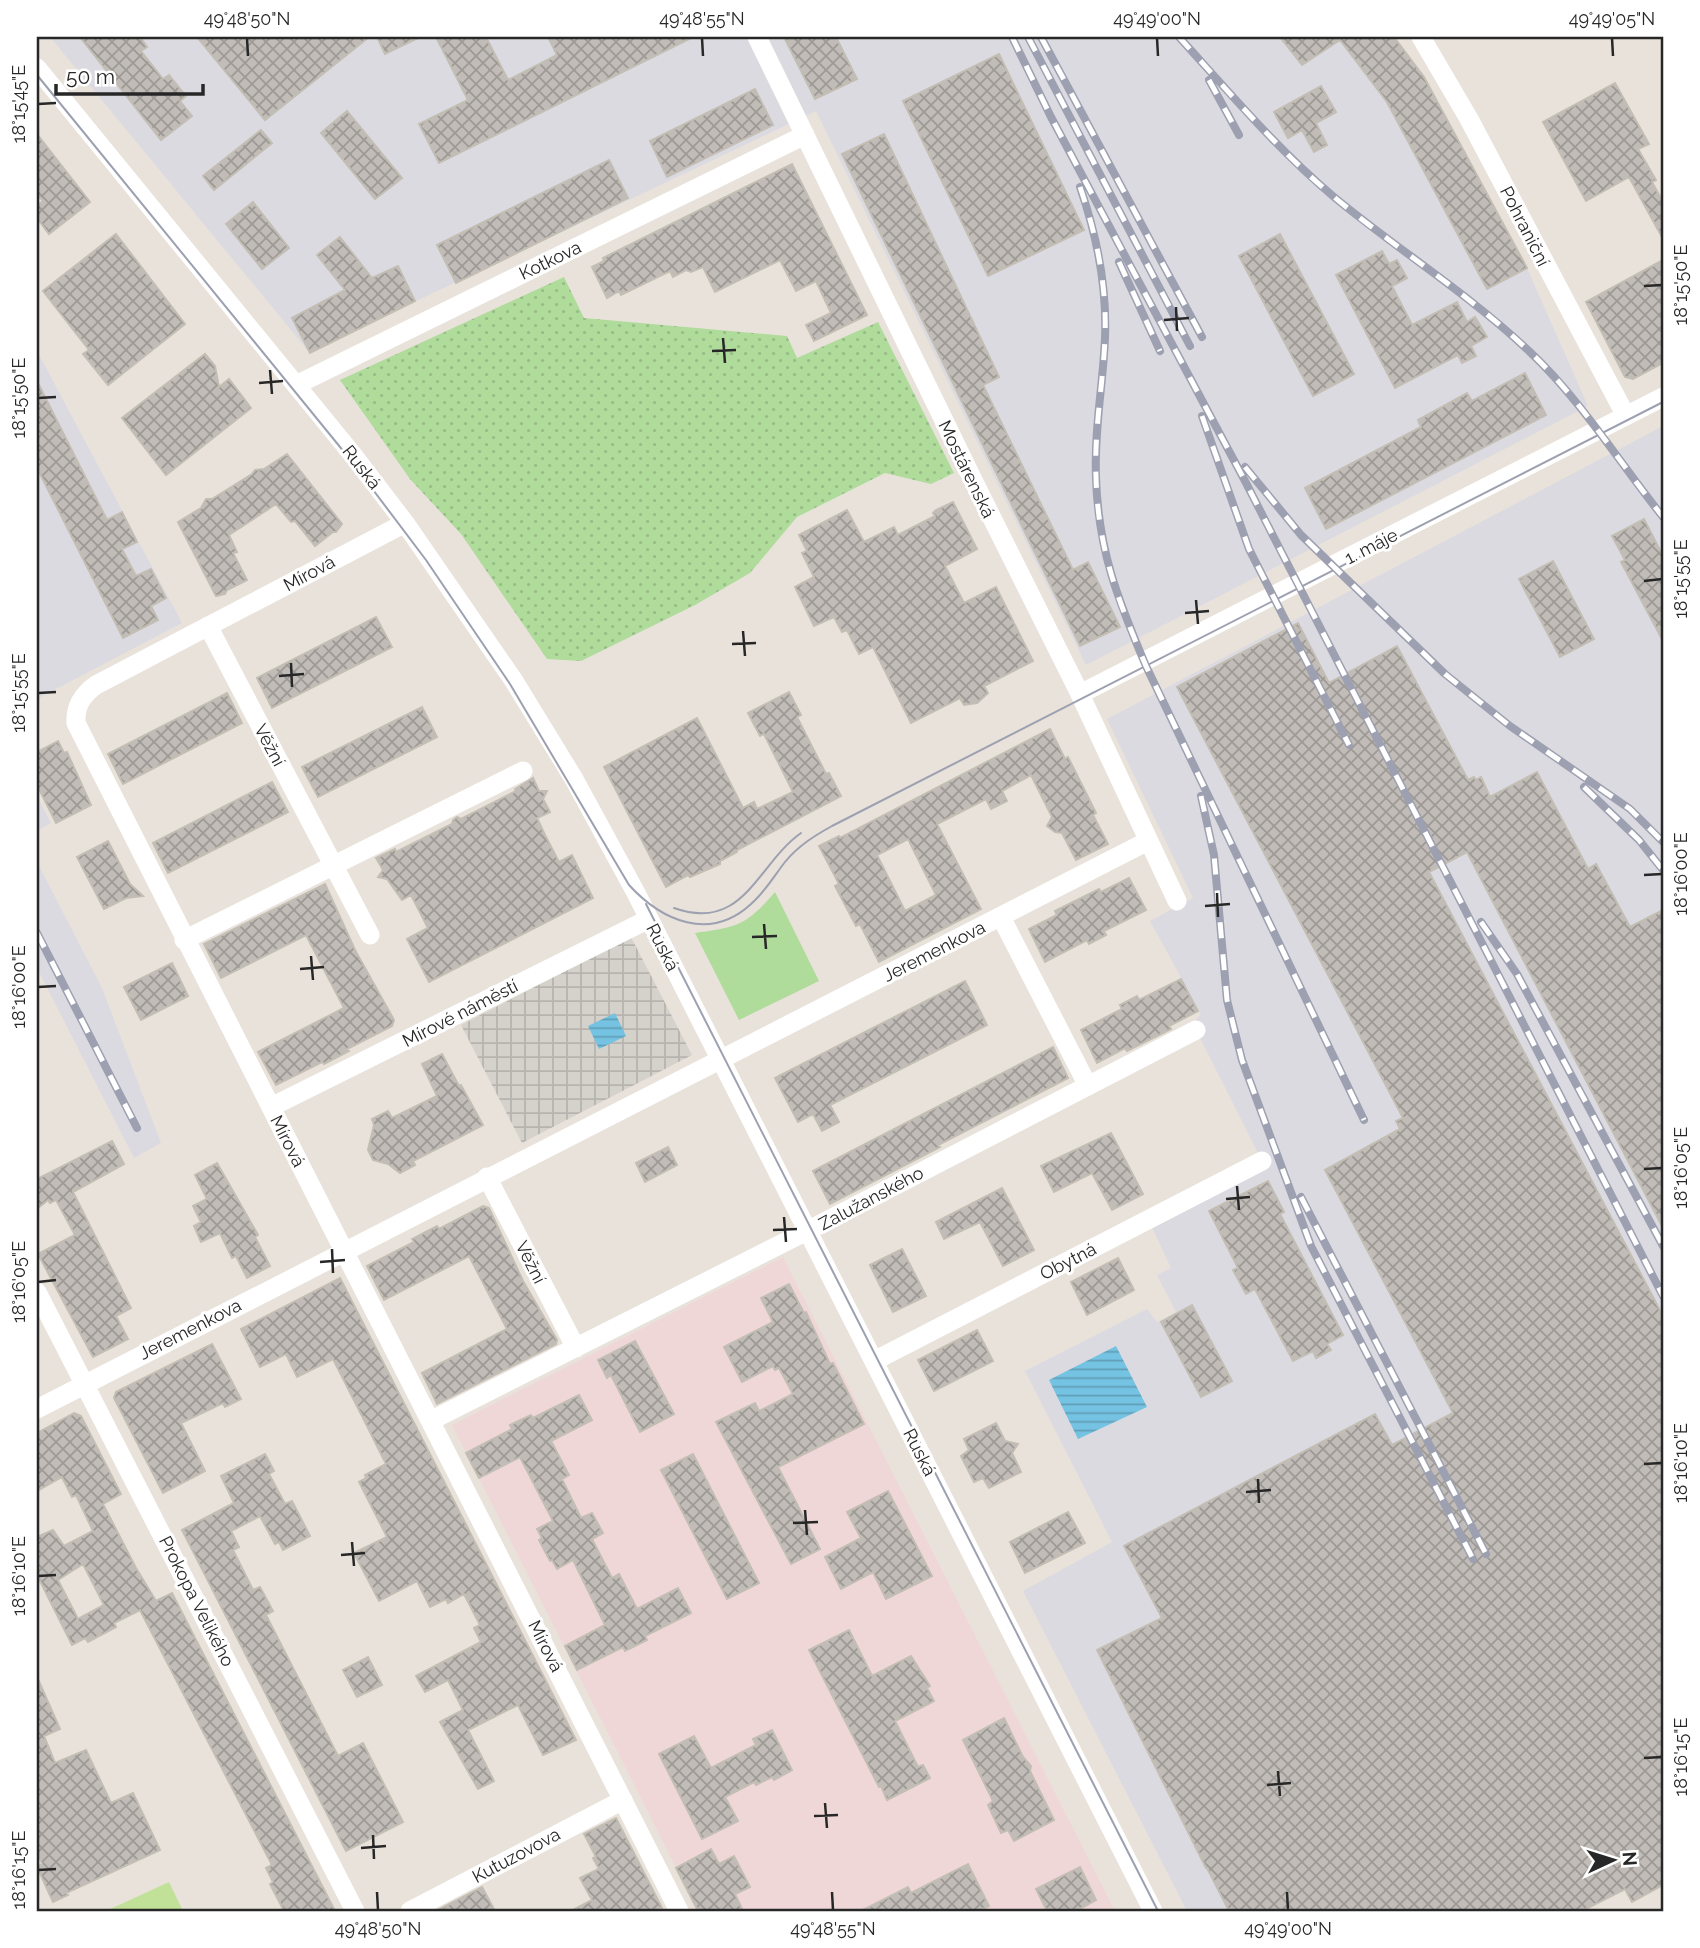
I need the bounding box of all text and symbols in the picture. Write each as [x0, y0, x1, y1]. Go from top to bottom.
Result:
text: 49°48'50"N [204, 8, 290, 29]
text: 49°48'55"N [659, 8, 745, 29]
text: 49°49'00"N [1113, 8, 1201, 29]
text: 49°49'05"N [1569, 8, 1655, 29]
scale bar [56, 52, 203, 96]
text: 50 m [66, 64, 115, 89]
text: 18°15'45"E [8, 65, 29, 143]
street label: Pohraniční [1496, 182, 1554, 270]
street label: Kotkova [516, 236, 584, 284]
text: 18°15'50"E [1670, 245, 1691, 325]
text: 18°15'50"E [8, 358, 29, 438]
street label: Mostárenská [934, 417, 1000, 521]
street label: Ruská [338, 441, 386, 493]
street label: 1. máje [1341, 524, 1401, 568]
text: 18°15'55"E [1670, 539, 1691, 619]
street label: Mírová [280, 551, 338, 595]
text: 18°15'55"E [8, 653, 29, 733]
street label: Věžní [250, 720, 290, 770]
text: 18°16'00"E [1670, 832, 1691, 916]
street label: Jeremenkova [879, 916, 989, 986]
street label: Ruská [642, 920, 684, 974]
text: 18°16'00"E [8, 945, 29, 1029]
street label: Mírové náměstí [399, 975, 521, 1051]
street label: Mírová [266, 1112, 310, 1170]
text: 18°16'05"E [1670, 1127, 1691, 1209]
street label: Zalužanského [815, 1162, 927, 1234]
street label: Věžní [511, 1237, 551, 1287]
street label: Obytná [1036, 1238, 1100, 1284]
text: 18°16'05"E [8, 1241, 29, 1323]
street label: Jeremenkova [135, 1294, 245, 1364]
text: 18°16'10"E [1670, 1423, 1691, 1503]
street label: Ruská [899, 1425, 941, 1479]
street label: Prokopa Velikého [155, 1532, 239, 1670]
text: 18°16'10"E [8, 1536, 29, 1616]
street label: Mírová [524, 1617, 568, 1675]
text: 18°16'15"E [1670, 1718, 1691, 1796]
street label: Kutuzovova [468, 1823, 564, 1887]
north arrow [1578, 1826, 1648, 1896]
text: 18°16'15"E [8, 1831, 29, 1909]
text: N [1618, 1851, 1641, 1867]
text: 49°48'50"N [335, 1918, 421, 1939]
text: 49°48'55"N [790, 1918, 876, 1939]
text: 49°49'00"N [1244, 1918, 1332, 1939]

